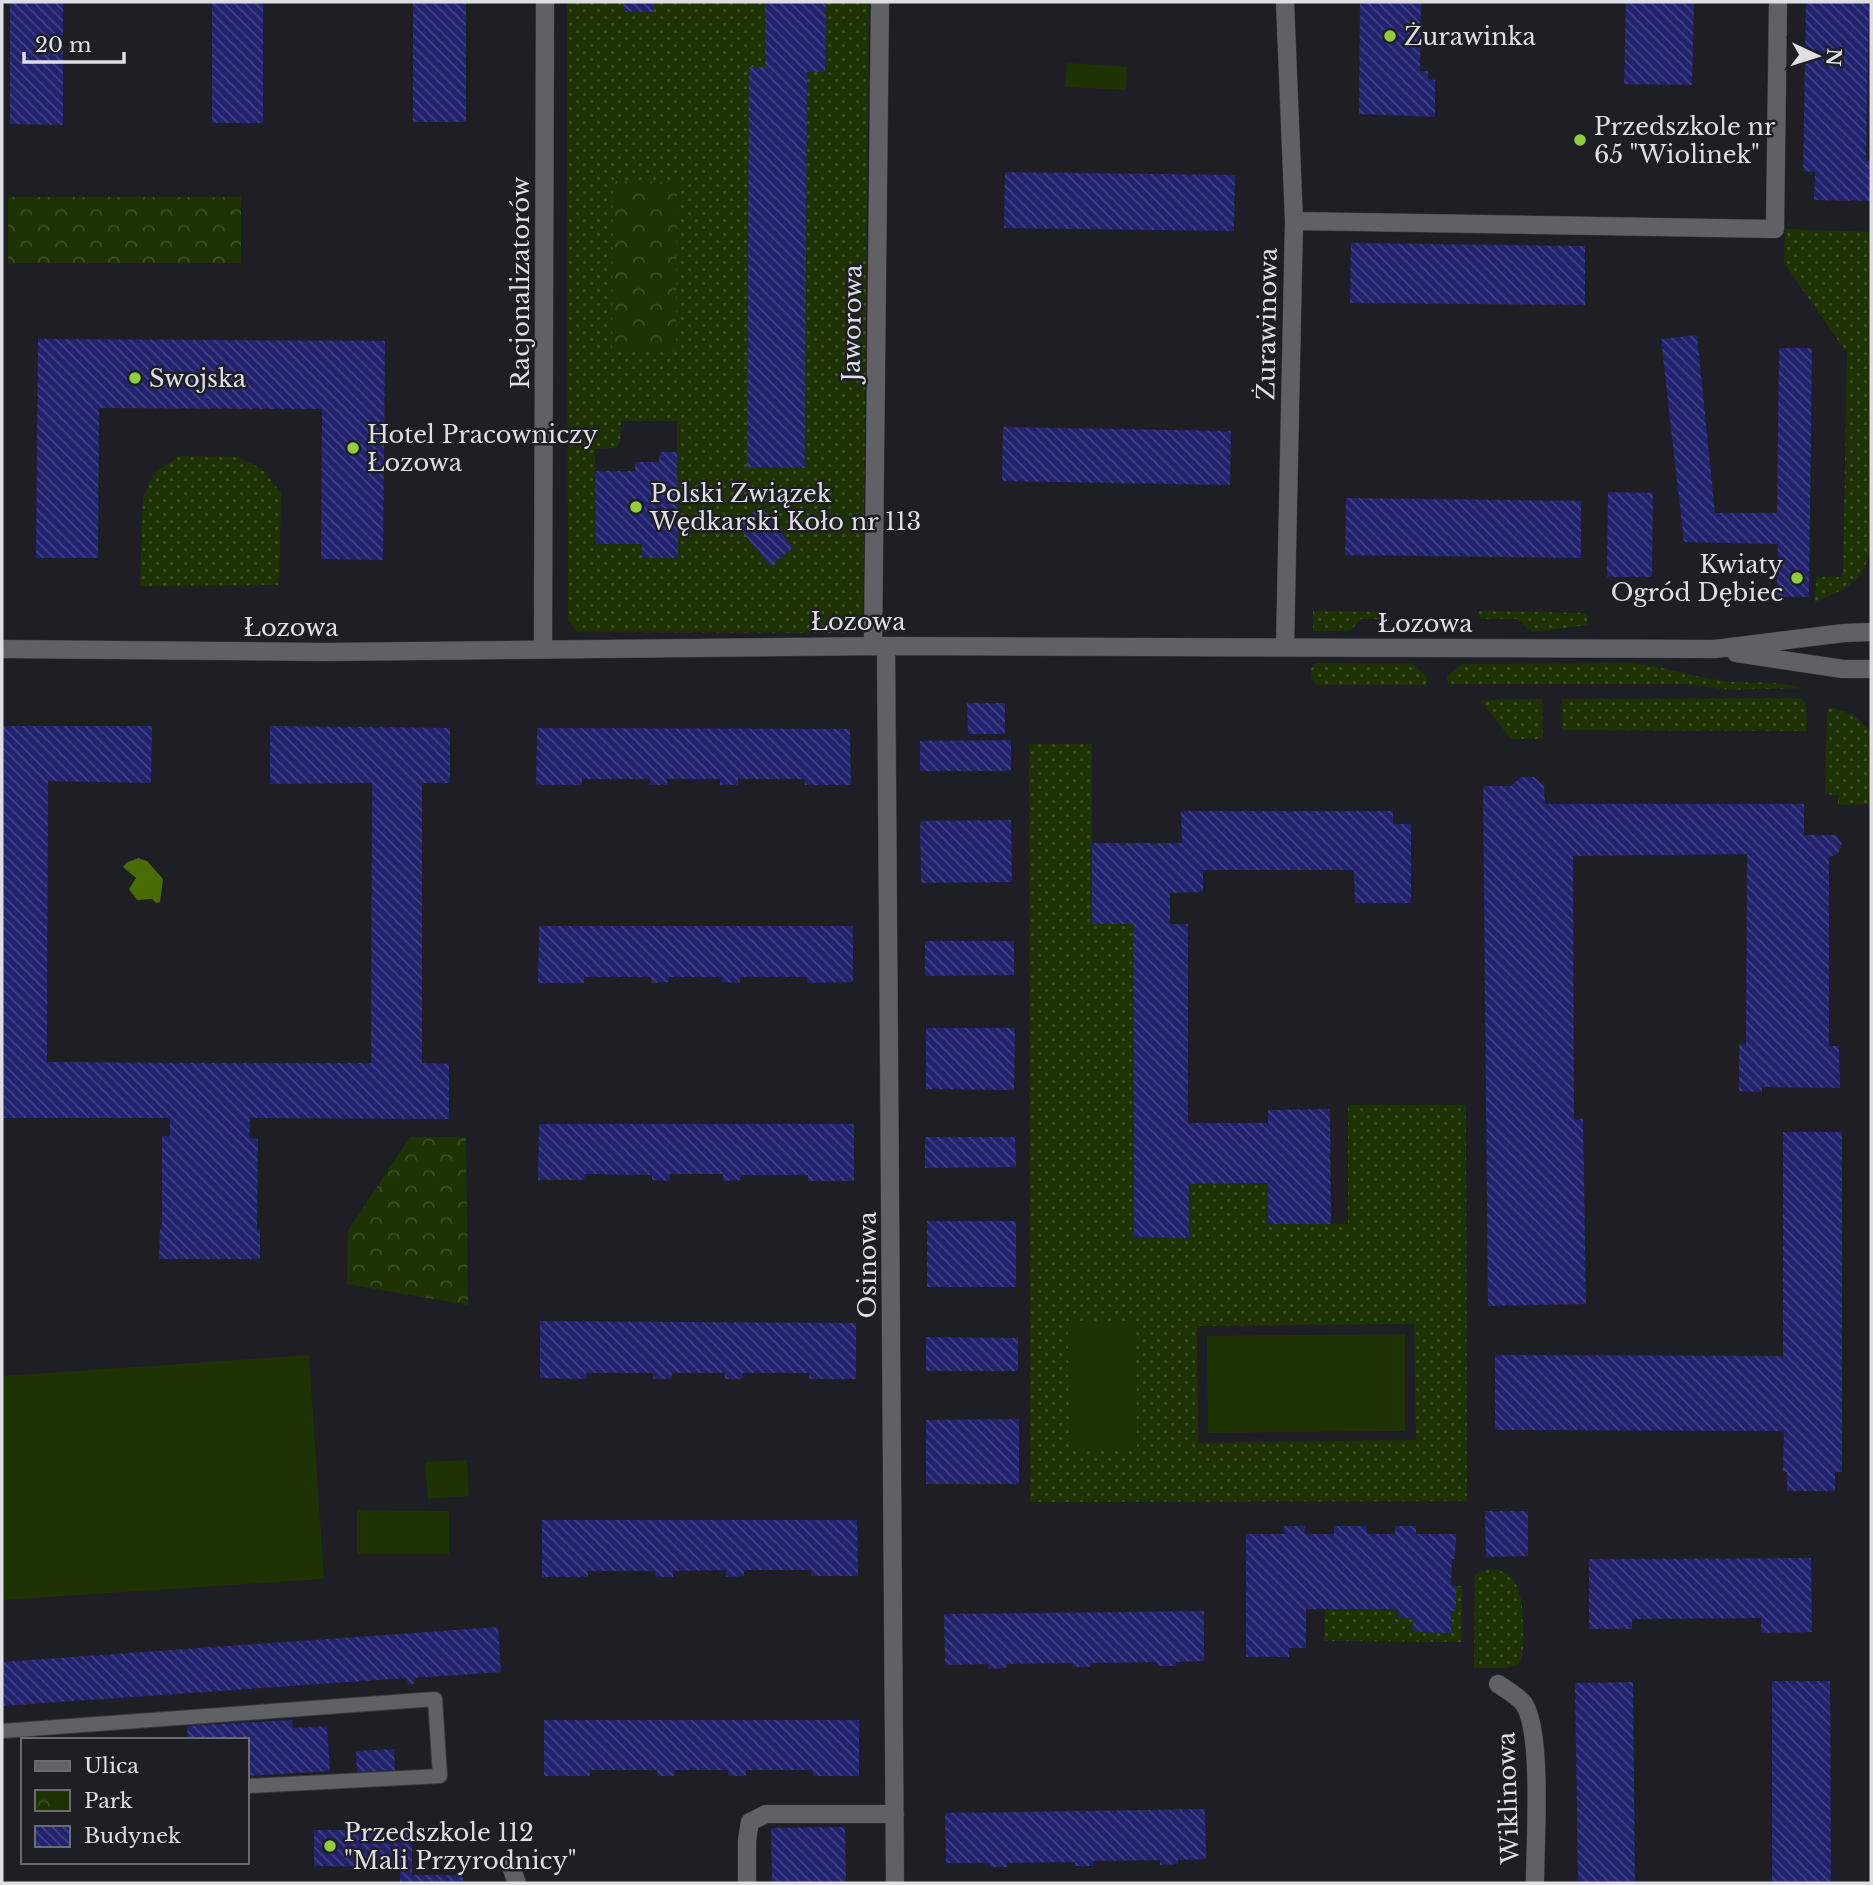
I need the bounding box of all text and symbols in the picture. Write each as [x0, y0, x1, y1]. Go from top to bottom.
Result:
scale bar [24, 21, 124, 65]
north arrow [1782, 21, 1852, 91]
place label: Żurawinka [1404, 22, 1537, 51]
marker: Żurawinka [1382, 28, 1398, 44]
text: 20 m [35, 32, 92, 58]
text: N [1821, 47, 1846, 67]
place label: Przedszkole nr 65 "Wiolinek" [1594, 112, 1776, 169]
marker: Przedszkole nr 65 "Wiolinek" [1572, 132, 1588, 148]
street label: Racjonalizatorów [506, 176, 535, 389]
street label: Żurawinowa [1251, 247, 1283, 401]
street label: Jaworowa [836, 263, 868, 385]
place label: Swojska [149, 364, 247, 393]
marker: Swojska [127, 370, 143, 386]
place label: Hotel Pracowniczy Łozowa [367, 420, 598, 477]
marker: Hotel Pracowniczy Łozowa [345, 440, 361, 456]
place label: Polski Związek Wędkarski Koło nr 113 [649, 479, 921, 536]
marker: Polski Związek Wędkarski Koło nr 113 [628, 499, 644, 515]
place label: Kwiaty Ogród Dębiec [1611, 550, 1784, 607]
marker: Kwiaty Ogród Dębiec [1789, 570, 1805, 586]
street label: Łozowa [810, 607, 906, 636]
street label: Łozowa [1377, 609, 1473, 638]
street label: Łozowa [243, 613, 339, 642]
street label: Osinowa [853, 1211, 882, 1318]
street label: Wiklinowa [1491, 1731, 1525, 1866]
legend [21, 1738, 248, 1864]
text: Ulica [84, 1753, 139, 1779]
text: Park [84, 1788, 133, 1814]
place label: Przedszkole 112 "Mali Przyrodnicy" [344, 1818, 577, 1875]
text: Budynek [84, 1823, 181, 1849]
marker: Przedszkole 112 "Mali Przyrodnicy" [322, 1838, 338, 1854]

